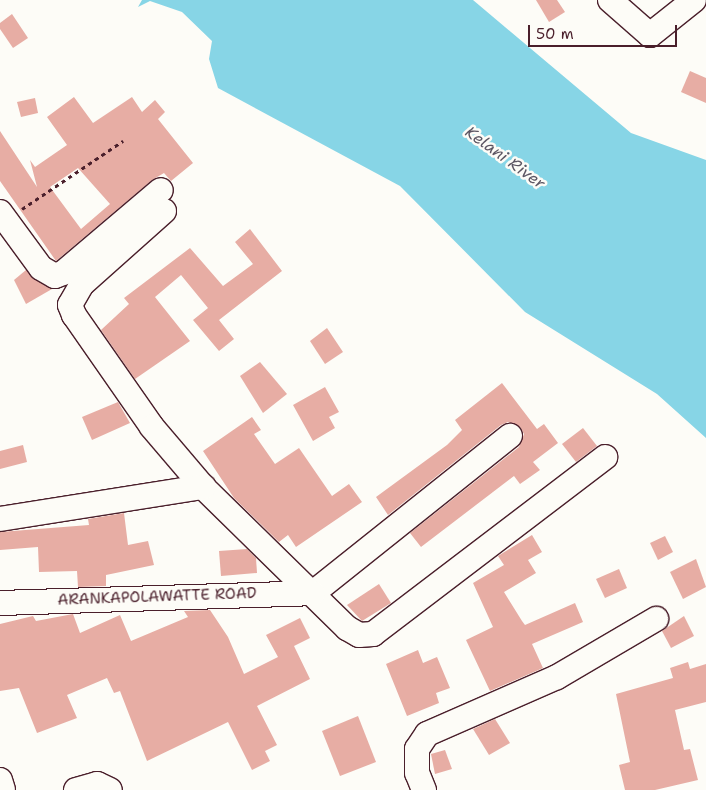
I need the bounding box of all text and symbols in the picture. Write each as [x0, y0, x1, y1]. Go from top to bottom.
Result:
scale bar [531, 15, 680, 47]
text: 50 m [536, 24, 574, 44]
water label: Kelani River [461, 123, 549, 193]
street label: ARANKAPOLAWATTE ROAD [57, 585, 257, 609]

